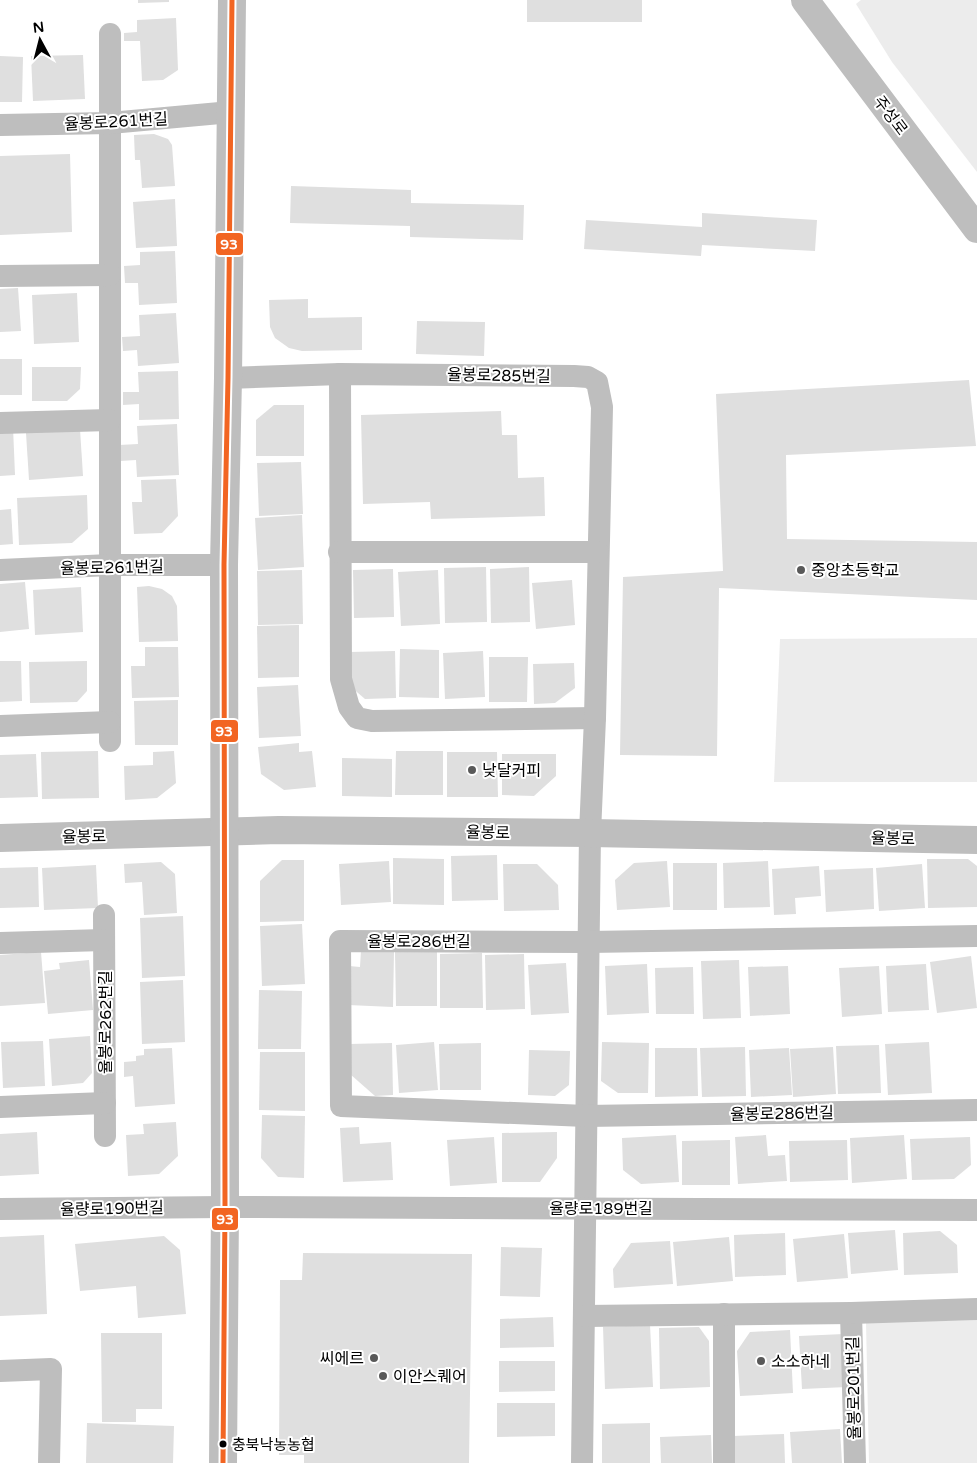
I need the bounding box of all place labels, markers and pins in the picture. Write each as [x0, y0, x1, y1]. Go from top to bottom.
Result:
place label: 중앙초등학교 [811, 561, 899, 581]
marker: 중앙초등학교 [795, 564, 807, 576]
place label: 낮달커피 [482, 761, 541, 781]
marker: 낮달커피 [466, 764, 478, 776]
place label: 씨에르 [320, 1349, 364, 1369]
marker: 씨에르 [368, 1352, 380, 1364]
place label: 소소하네 [771, 1352, 830, 1372]
marker: 소소하네 [755, 1355, 767, 1367]
place label: 이안스퀘어 [393, 1367, 467, 1387]
marker: 이안스퀘어 [377, 1370, 389, 1382]
place label: 충북낙농농협 [232, 1436, 315, 1454]
marker: 충북낙농농협 [218, 1439, 228, 1449]

